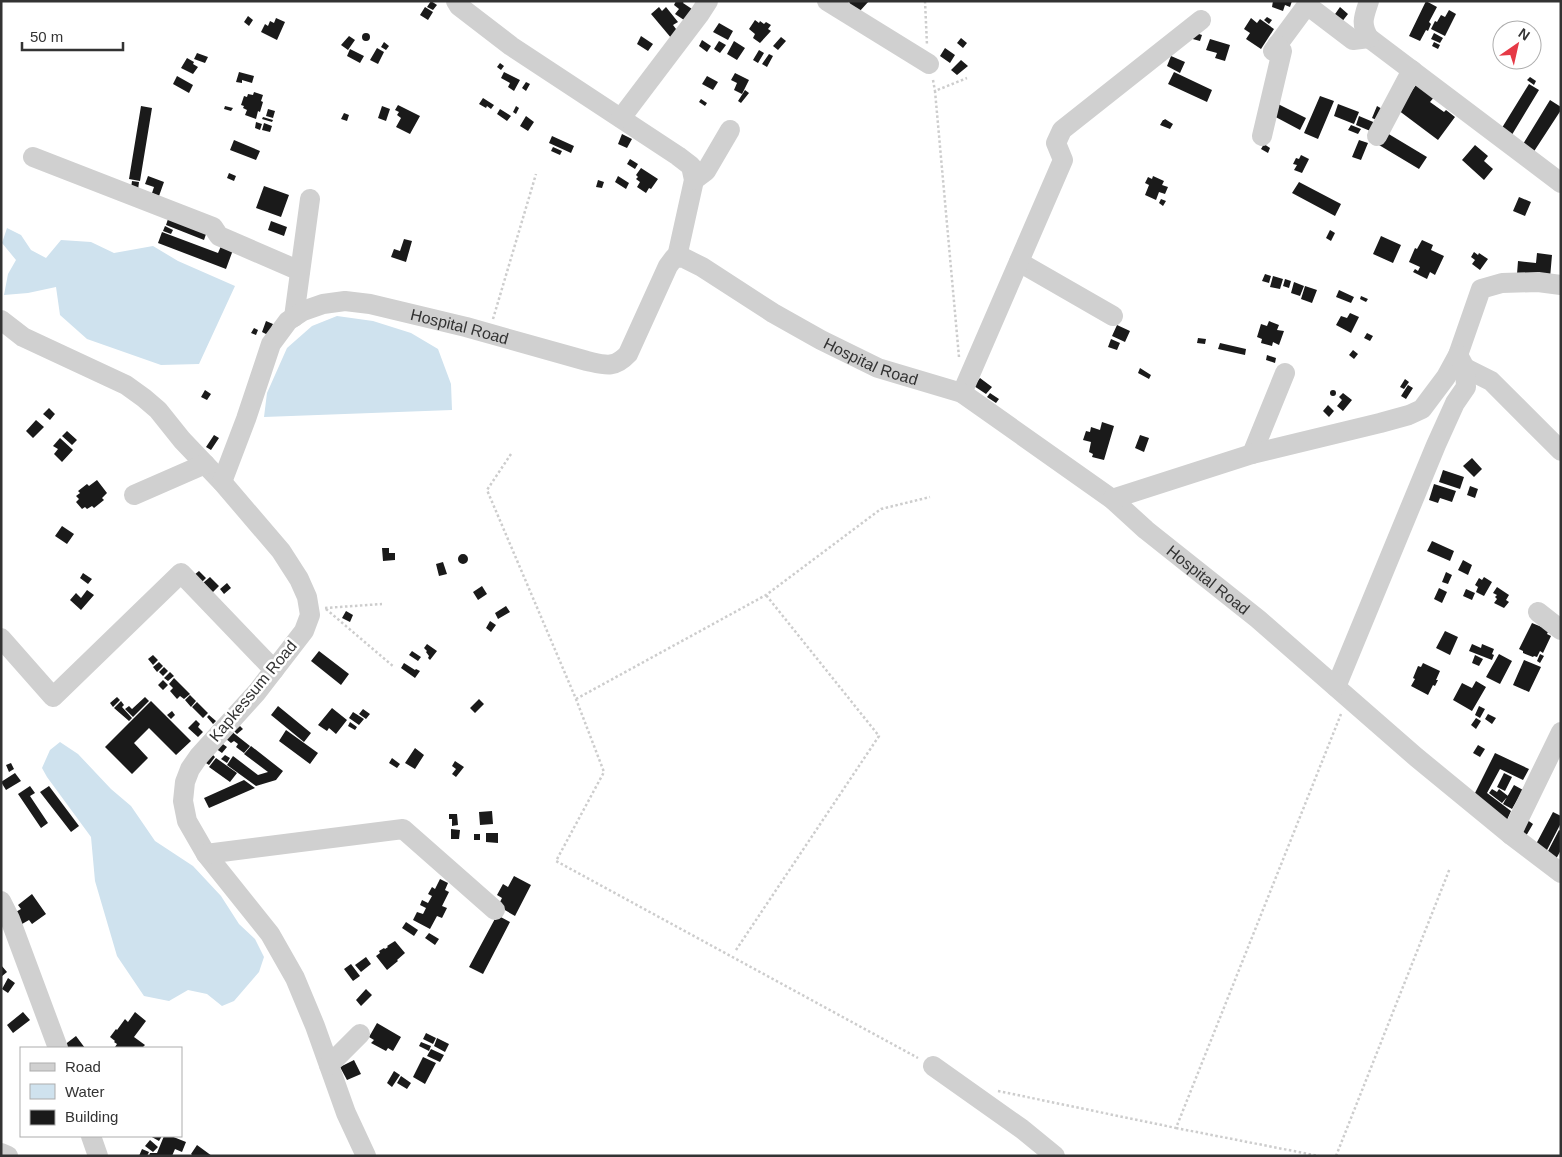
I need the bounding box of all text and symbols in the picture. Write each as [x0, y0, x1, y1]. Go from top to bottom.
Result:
scale bar [22, 20, 124, 52]
north arrow [1492, 20, 1542, 70]
text: N [1516, 25, 1533, 44]
text: 50 m [30, 28, 63, 45]
street label: Hospital Road [409, 306, 511, 347]
street label: Hospital Road [821, 334, 920, 388]
street label: Hospital Road [1164, 542, 1253, 618]
street label: Kapkessum Road [206, 637, 300, 745]
legend [20, 1047, 182, 1137]
text: Road [65, 1058, 101, 1075]
text: Water [65, 1083, 104, 1100]
text: Building [65, 1108, 118, 1125]

